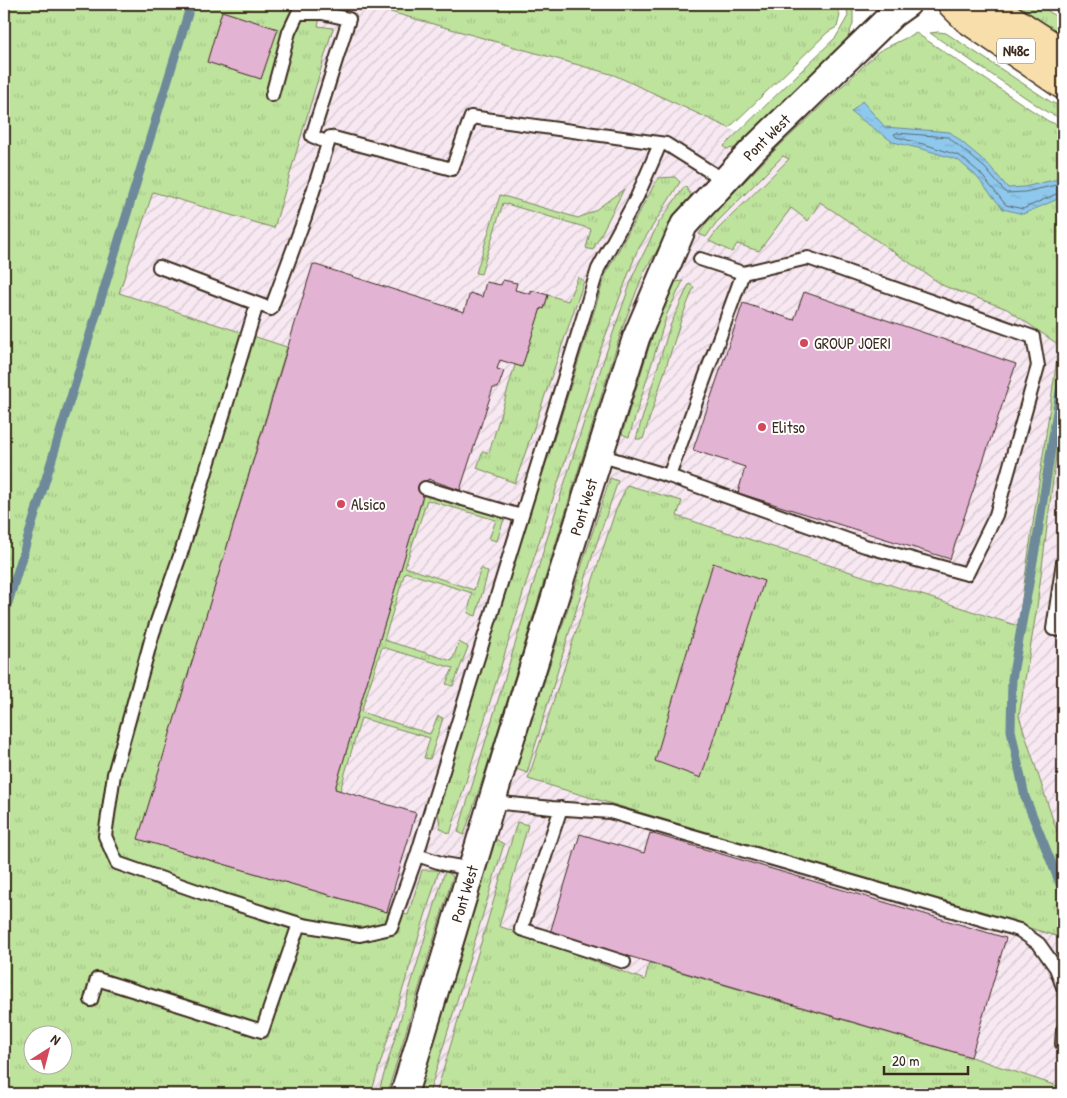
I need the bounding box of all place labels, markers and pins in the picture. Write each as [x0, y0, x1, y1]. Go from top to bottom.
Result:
place label: GROUP JOERI [814, 332, 891, 354]
marker: GROUP JOERI [798, 337, 810, 349]
place label: Elitso [772, 416, 806, 438]
marker: Elitso [756, 421, 768, 433]
place label: Alsico [351, 493, 386, 515]
marker: Alsico [335, 498, 347, 510]

